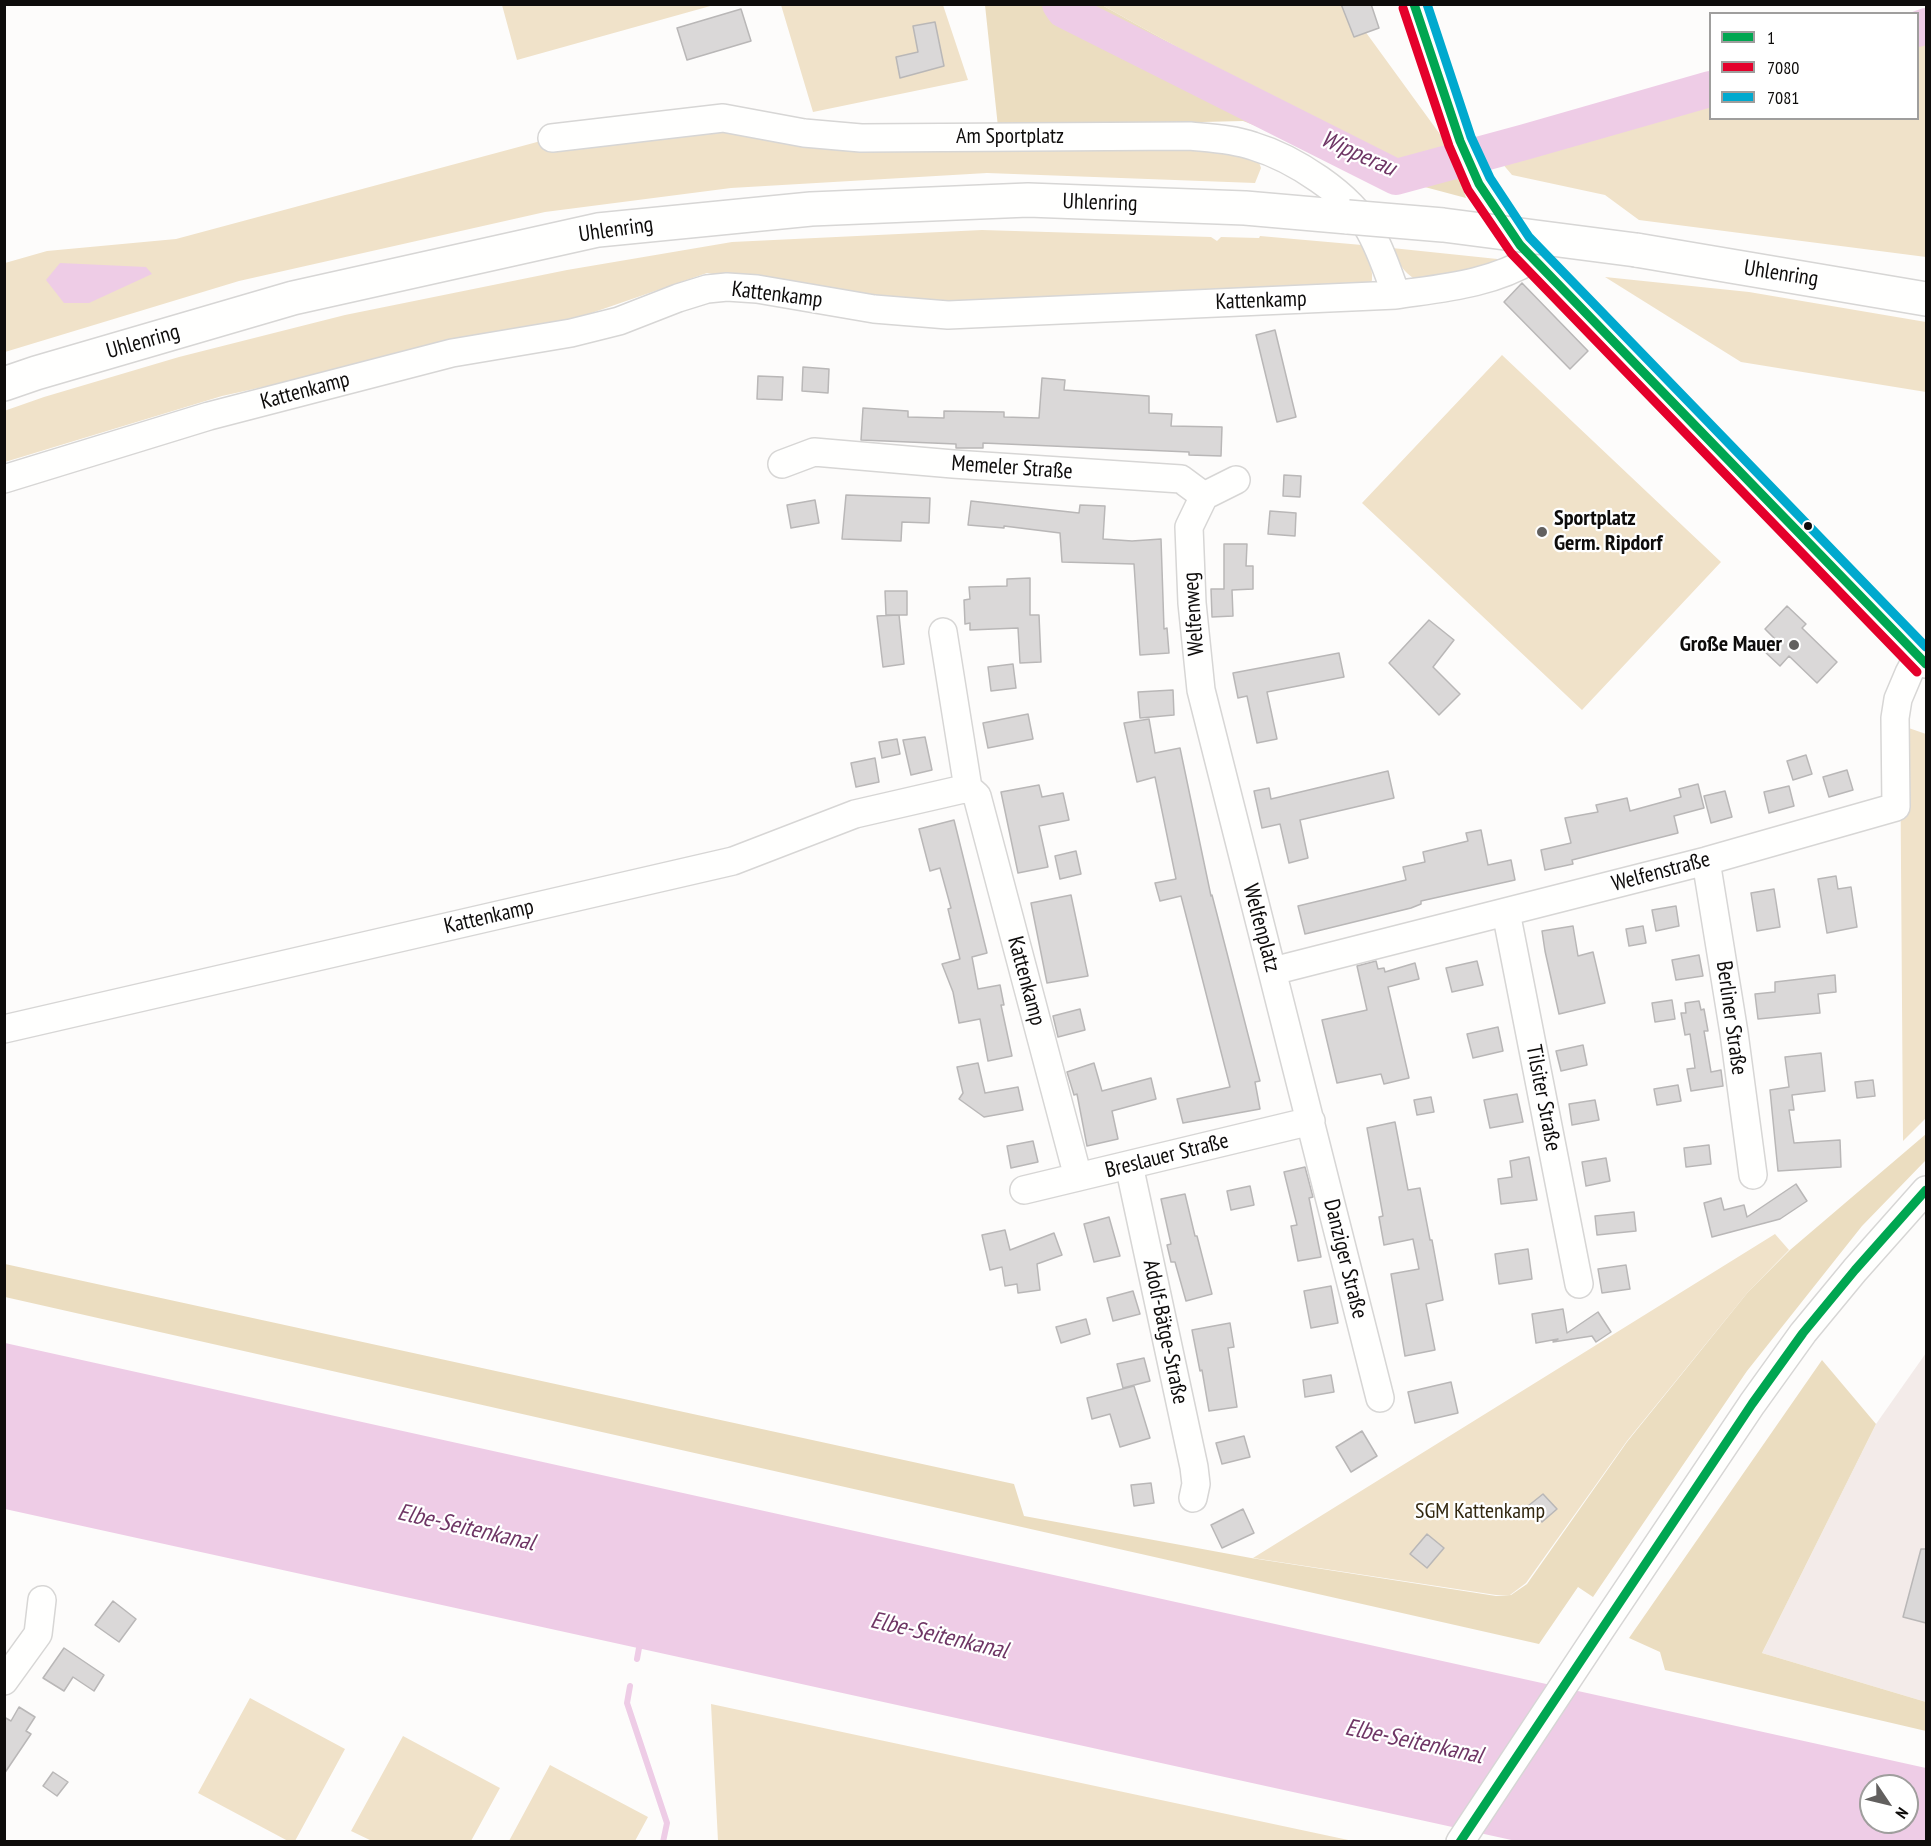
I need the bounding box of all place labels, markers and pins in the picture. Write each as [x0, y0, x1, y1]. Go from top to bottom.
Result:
place label: Sportplatz Germ. Ripdorf [1554, 506, 1662, 558]
unlabelled marker [1802, 520, 1814, 532]
marker: Sportplatz Germ. Ripdorf [1535, 525, 1549, 539]
place label: Große Mauer [1680, 632, 1782, 658]
marker: Große Mauer [1787, 638, 1801, 652]

